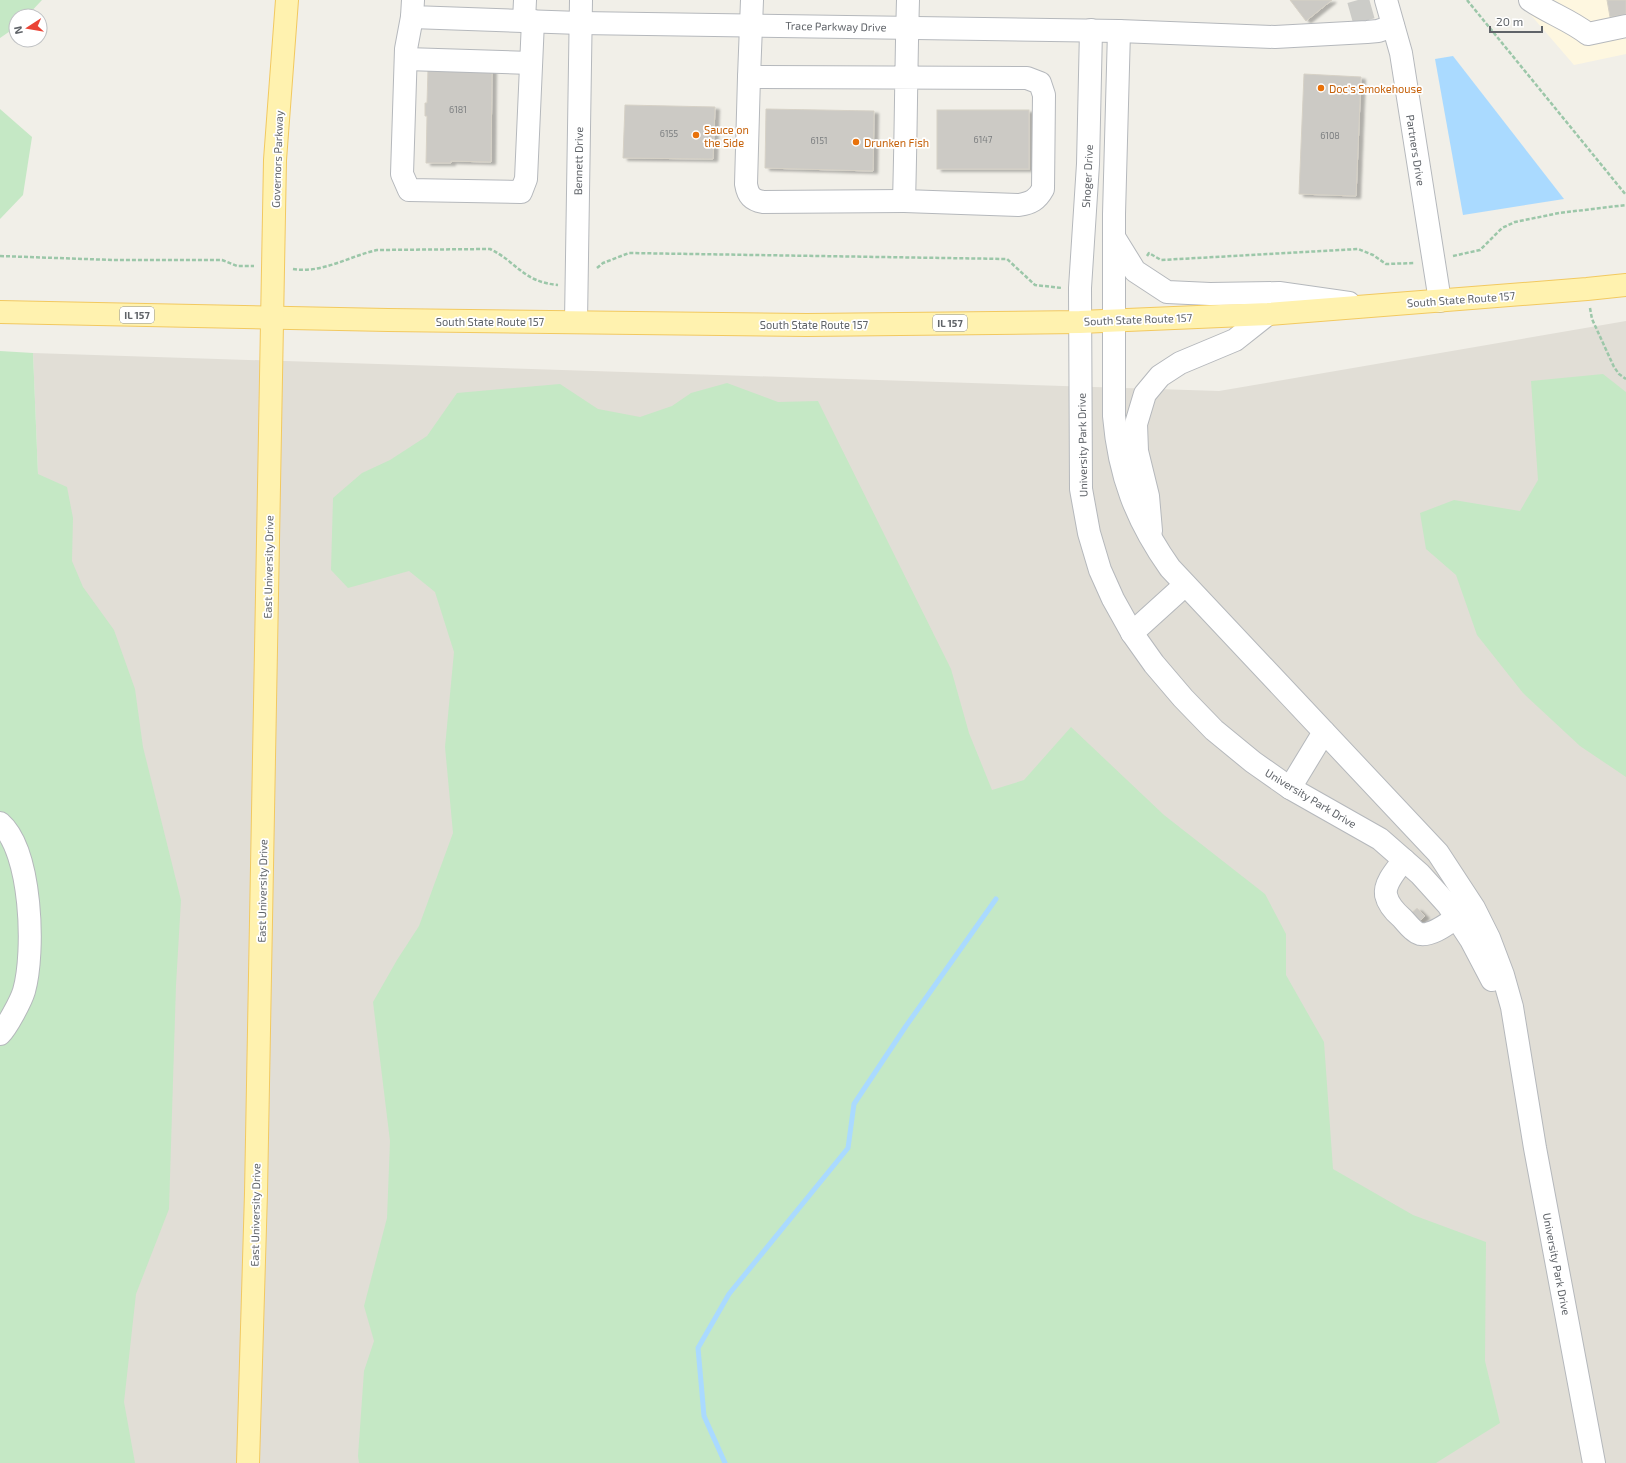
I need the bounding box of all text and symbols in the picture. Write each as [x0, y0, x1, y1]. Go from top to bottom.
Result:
north arrow [8, 8, 48, 48]
scale bar [1490, 8, 1542, 34]
text: 20 m [1496, 14, 1523, 28]
street label: Trace Parkway Drive [785, 19, 887, 33]
text: N [11, 25, 25, 35]
place label: Doc's Smokehouse [1329, 82, 1422, 95]
marker: Doc's Smokehouse [1316, 83, 1326, 93]
house number: 6181 [449, 104, 467, 115]
street label: Governors Parkway [269, 110, 285, 208]
street label: Partners Drive [1404, 113, 1428, 187]
place label: Sauce on the Side [704, 123, 749, 149]
street label: Bennett Drive [571, 127, 585, 195]
house number: 6155 [660, 128, 678, 139]
marker: Sauce on the Side [691, 130, 701, 140]
house number: 6108 [1320, 130, 1340, 141]
house number: 6147 [974, 134, 993, 145]
house number: 6151 [810, 135, 828, 146]
place label: Drunken Fish [864, 136, 929, 149]
marker: Drunken Fish [851, 137, 861, 147]
street label: Shoger Drive [1079, 144, 1095, 208]
street label: South State Route 157 [1407, 289, 1516, 309]
road number: IL 157 [120, 307, 154, 323]
street label: South State Route 157 [1084, 311, 1193, 327]
street label: South State Route 157 [436, 315, 545, 328]
road number: IL 157 [933, 315, 967, 331]
street label: South State Route 157 [760, 318, 869, 331]
street label: University Park Drive [1075, 393, 1089, 497]
street label: East University Drive [261, 515, 275, 619]
street label: University Park Drive [1263, 766, 1359, 830]
street label: East University Drive [255, 839, 269, 943]
street label: East University Drive [248, 1163, 262, 1267]
street label: University Park Drive [1541, 1212, 1573, 1316]

